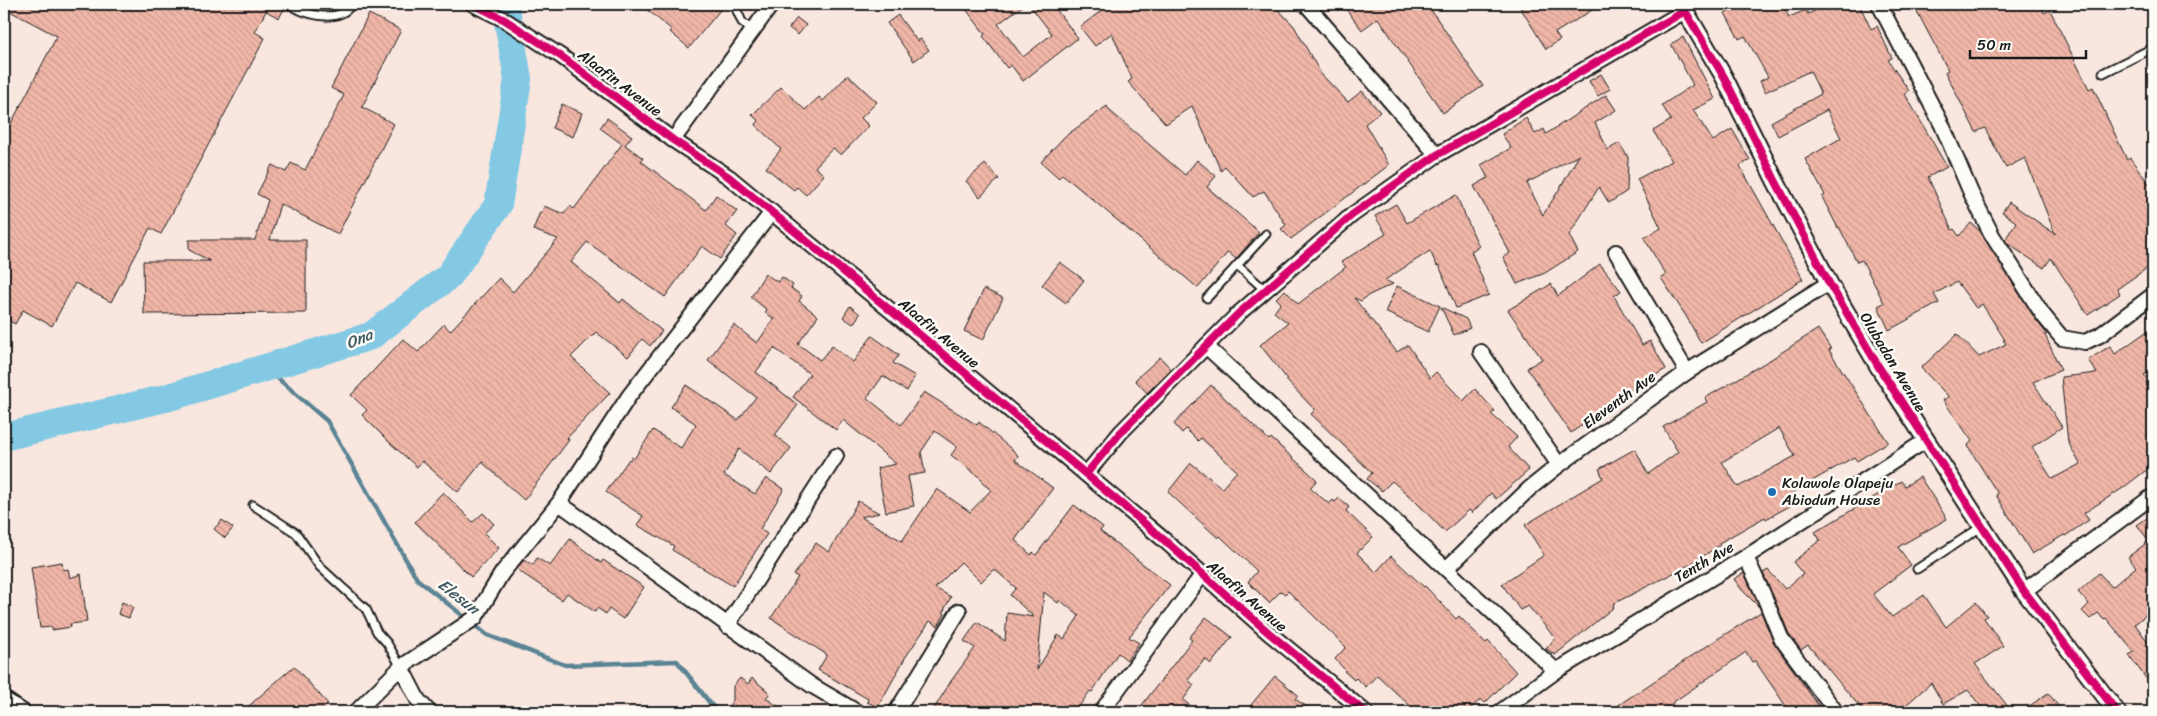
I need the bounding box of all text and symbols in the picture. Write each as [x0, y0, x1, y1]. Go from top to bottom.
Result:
scale bar [1970, 28, 2086, 60]
text: 50 m [1977, 32, 2012, 58]
street label: Alaafin Avenue [571, 42, 668, 124]
street label: Alaafin Avenue [892, 290, 986, 375]
street label: Olubadan Avenue [1853, 307, 1933, 417]
water label: Ona [341, 319, 379, 357]
street label: Eleventh Ave [1577, 364, 1662, 436]
place label: Kolawole Olapeju Abiodun House [1781, 470, 1893, 513]
marker: Kolawole Olapeju Abiodun House [1766, 486, 1778, 498]
street label: Tenth Ave [1669, 534, 1739, 590]
street label: Alaafin Avenue [1200, 553, 1294, 639]
water label: Elesun [432, 571, 488, 623]

